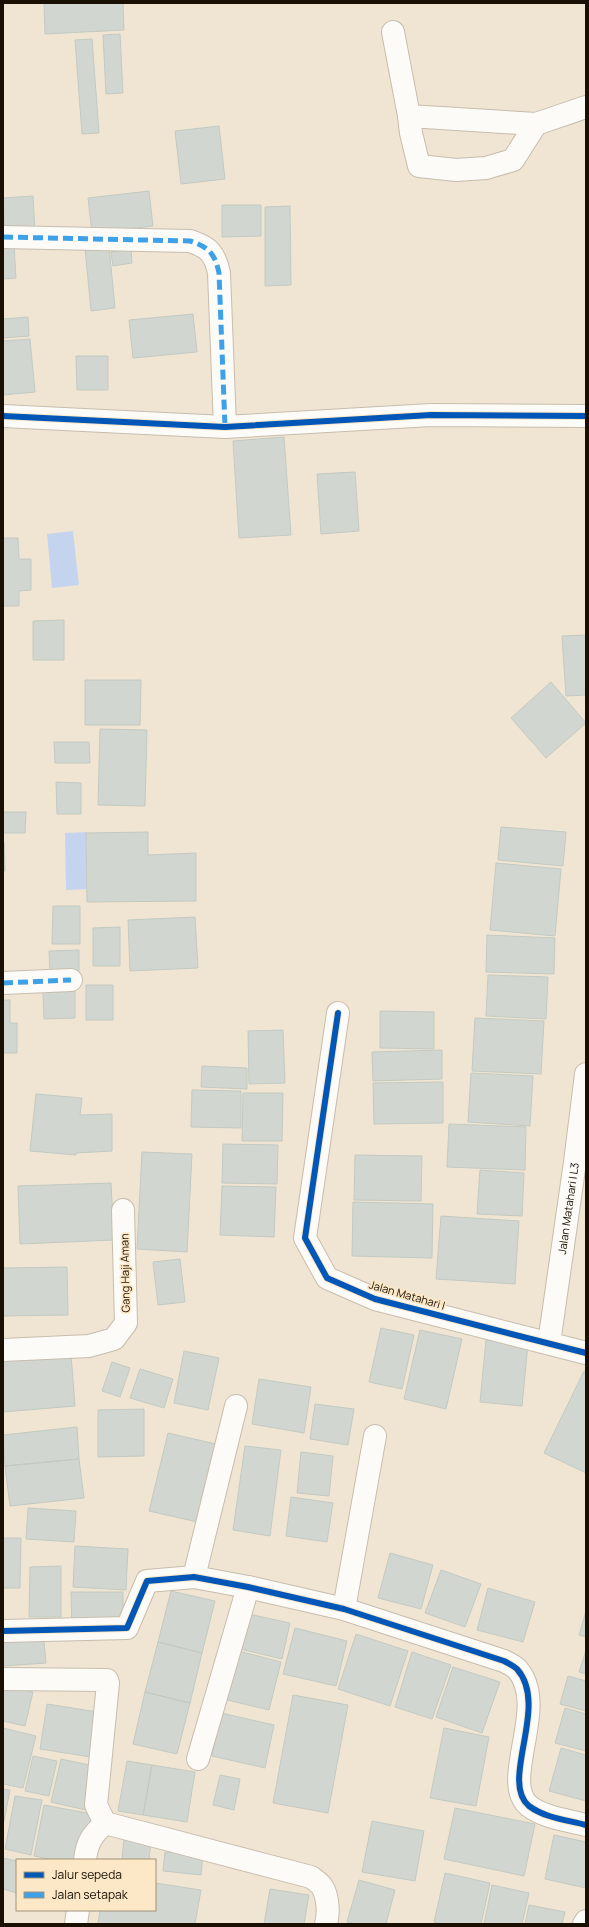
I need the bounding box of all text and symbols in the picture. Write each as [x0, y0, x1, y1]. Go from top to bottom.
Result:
street label: Jalan Matahari I L3 [554, 1161, 582, 1255]
street label: Gang Haji Aman [116, 1233, 133, 1313]
street label: Jalan Matahari I [367, 1276, 447, 1313]
legend [16, 1859, 156, 1911]
text: Jalur sepeda [52, 1866, 122, 1883]
text: Jalan setapak [52, 1886, 129, 1903]

